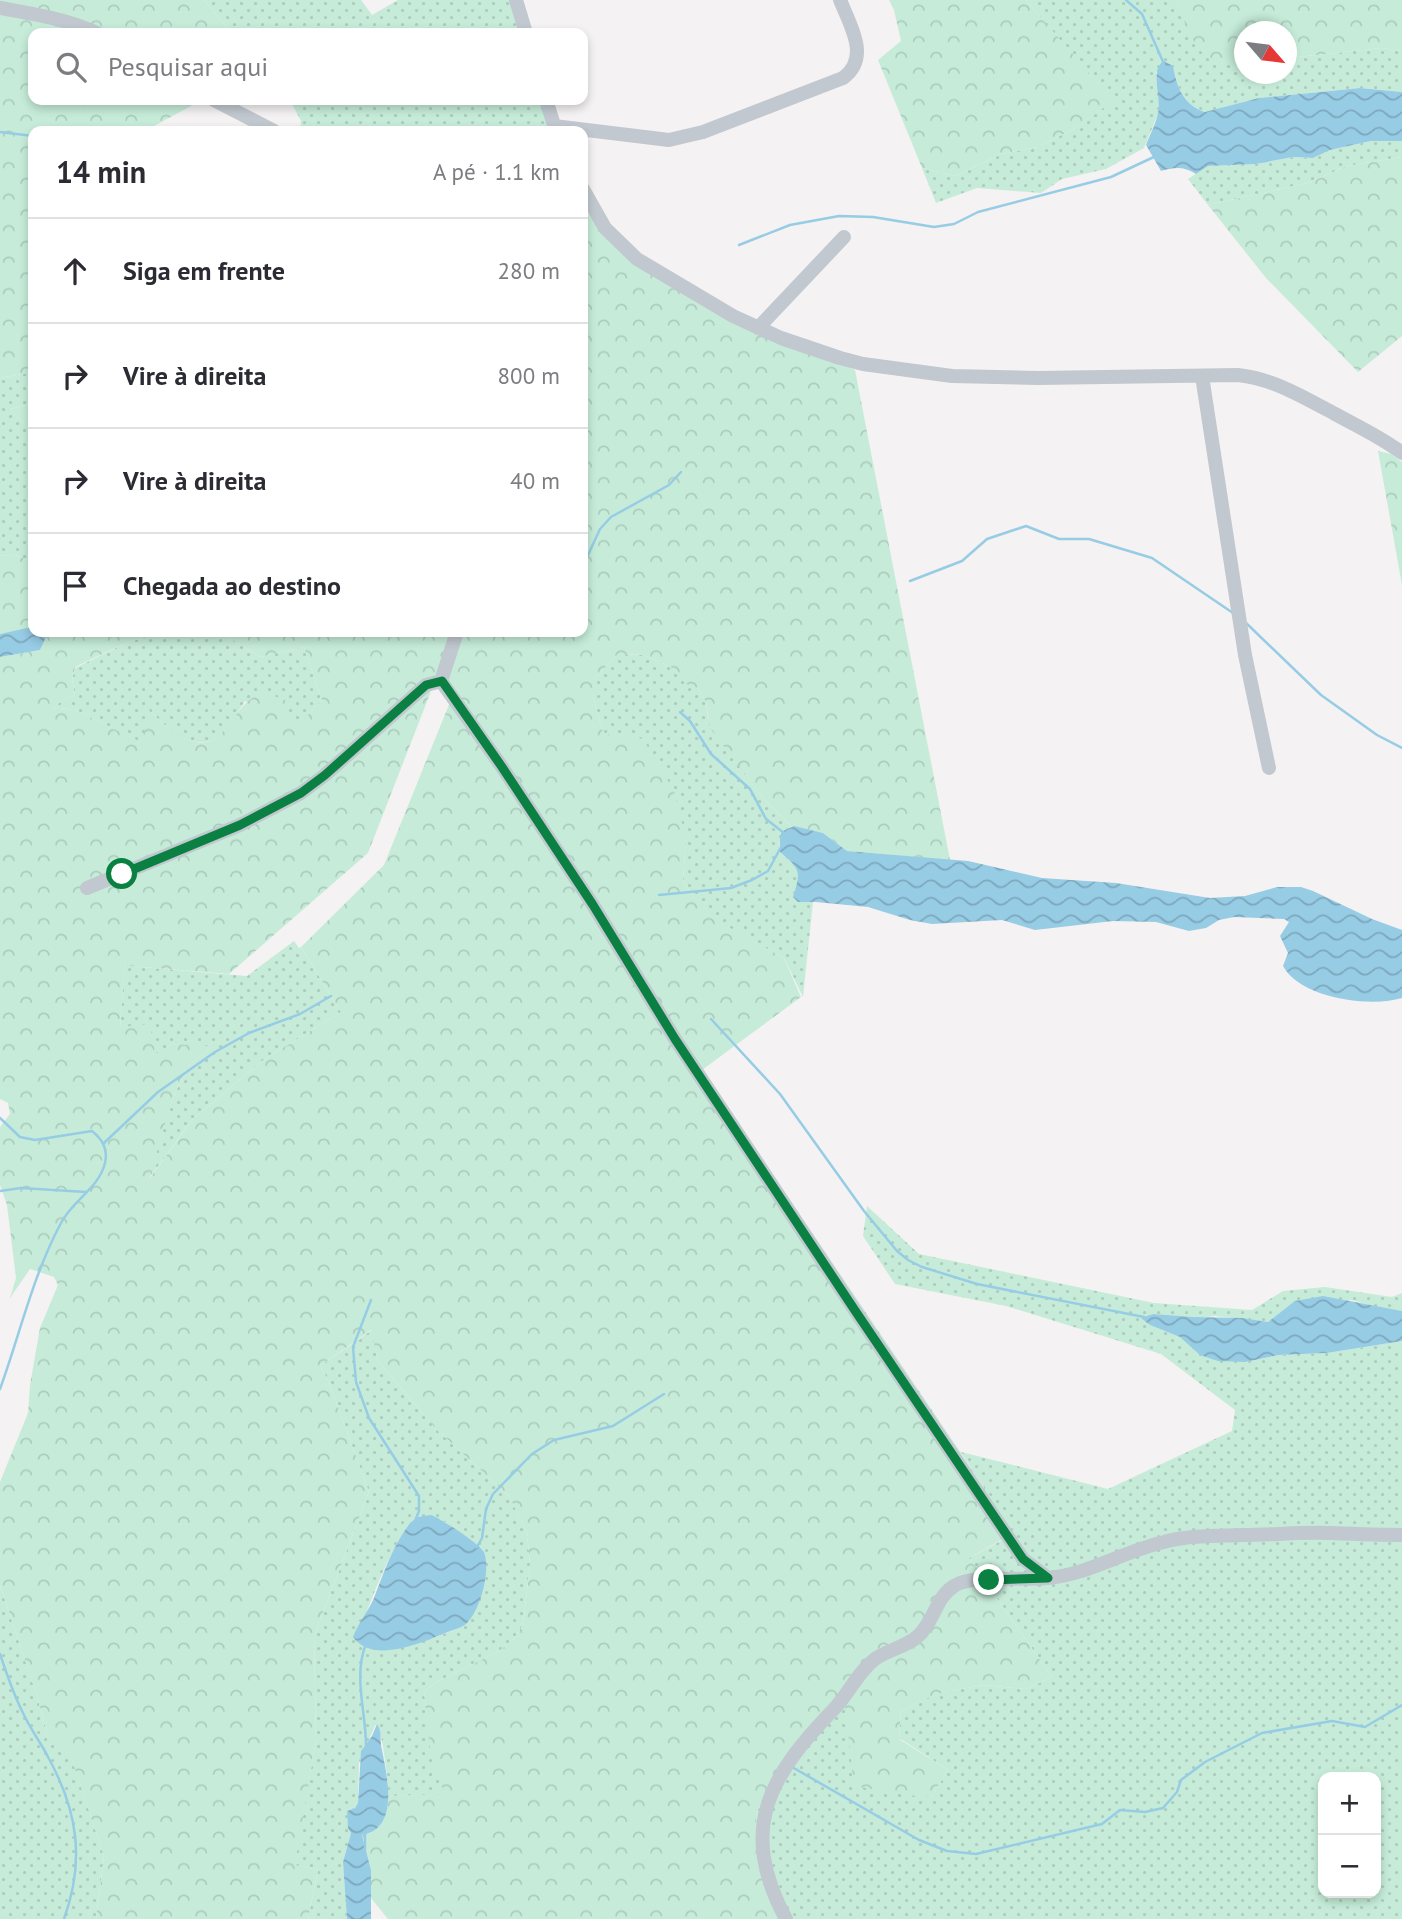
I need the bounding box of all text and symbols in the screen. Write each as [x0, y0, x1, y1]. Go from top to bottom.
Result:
north arrow [1234, 21, 1297, 84]
search box [28, 28, 588, 105]
icon: search [52, 48, 90, 86]
text: Pesquisar aqui [108, 50, 268, 83]
text: 14 min [56, 152, 146, 191]
text: A pé · 1.1 km [433, 157, 560, 186]
icon: ahead [56, 252, 94, 290]
text: Siga em frente [123, 254, 285, 287]
text: 280 m [498, 256, 560, 285]
icon: right [56, 357, 94, 395]
text: Vire à direita [123, 359, 266, 392]
text: 800 m [498, 361, 560, 390]
icon: right [56, 462, 94, 500]
text: Vire à direita [123, 464, 266, 497]
text: 40 m [510, 466, 560, 495]
icon: arrive [56, 567, 94, 605]
text: Chegada ao destino [123, 569, 341, 602]
route start [106, 858, 137, 889]
route end [973, 1564, 1004, 1595]
map controls [1318, 1772, 1381, 1898]
button: + [1318, 1772, 1381, 1835]
button: − [1318, 1835, 1381, 1898]

